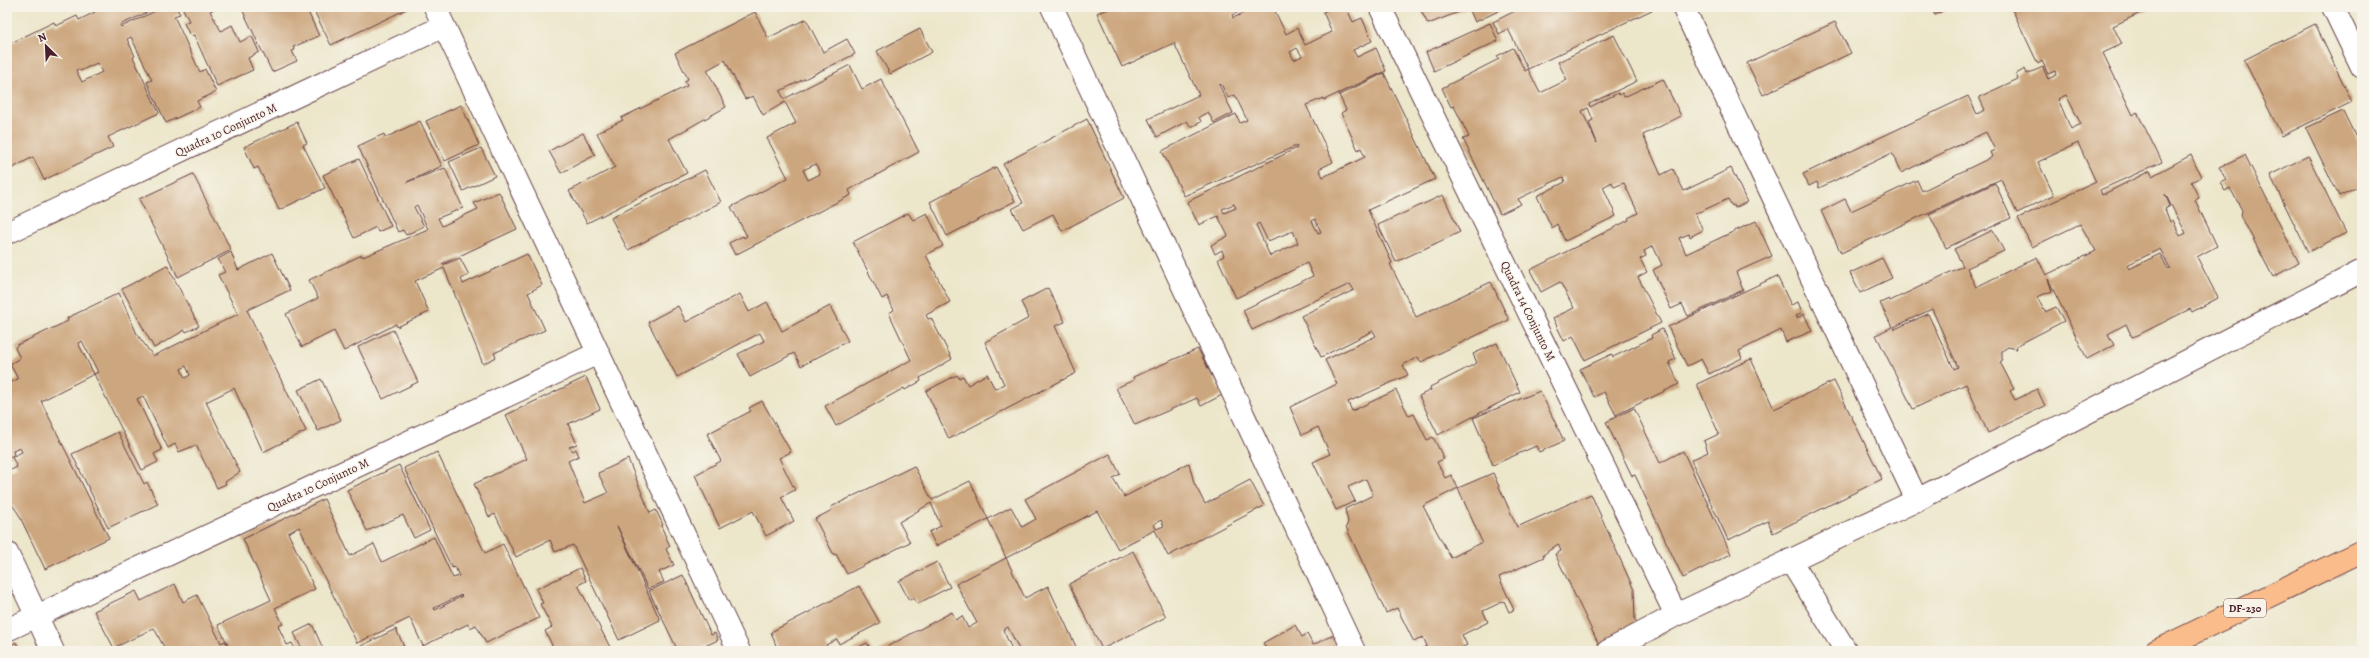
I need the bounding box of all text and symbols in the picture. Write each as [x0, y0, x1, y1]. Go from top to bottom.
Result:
north arrow [26, 26, 66, 66]
text: N [35, 29, 49, 46]
street label: Quadra 10 Conjunto M [173, 99, 279, 161]
street label: Quadra 14 Conjunto M [1497, 258, 1559, 364]
street label: Quadra 10 Conjunto M [265, 454, 371, 516]
road number: DF-230 [2224, 599, 2266, 617]

